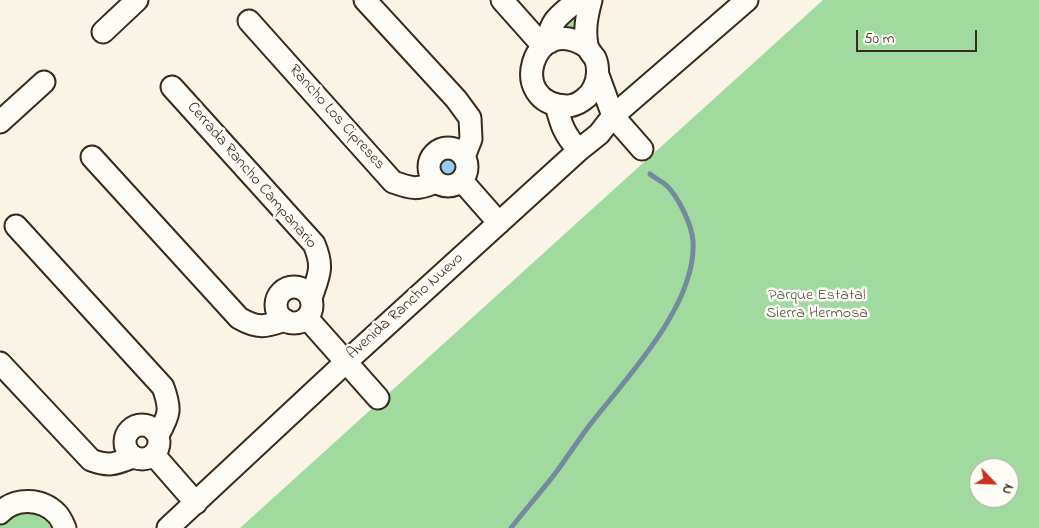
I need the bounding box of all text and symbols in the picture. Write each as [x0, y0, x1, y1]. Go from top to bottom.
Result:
scale bar [859, 20, 980, 52]
text: 50 m [864, 28, 894, 50]
street label: Rancho Los Cipreses [284, 62, 388, 174]
street label: Cerrada Rancho Campanario [182, 99, 320, 253]
street label: Avenida Rancho Nuevo [344, 250, 468, 364]
park label: Parque Estatal Sierra Hermosa [766, 286, 868, 324]
north arrow [969, 458, 1019, 508]
text: N [996, 480, 1019, 497]

